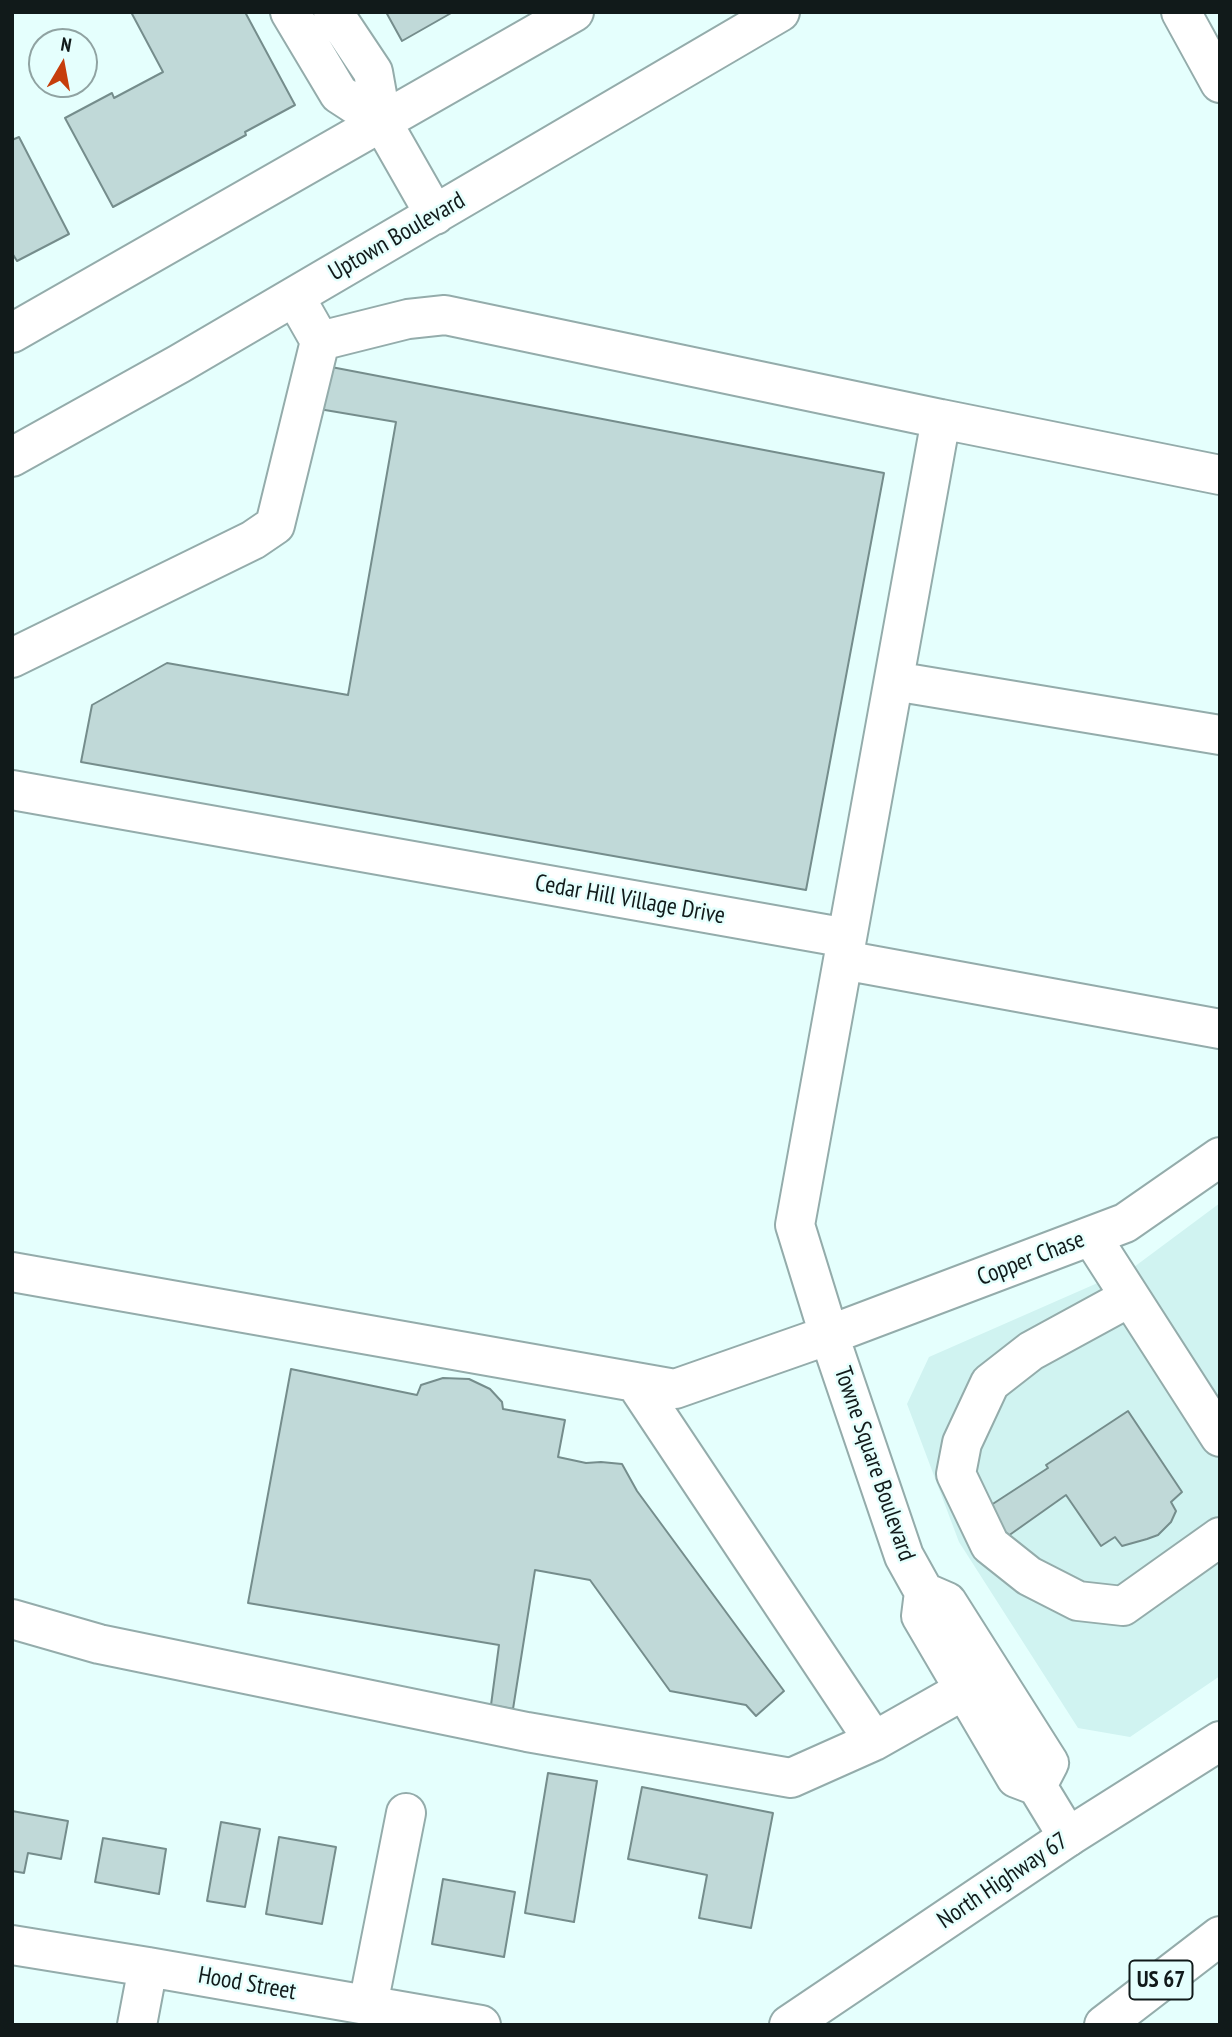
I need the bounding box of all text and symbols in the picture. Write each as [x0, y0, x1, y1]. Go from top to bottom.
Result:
north arrow [28, 28, 98, 98]
text: N [59, 32, 73, 57]
street label: Uptown Boulevard [324, 186, 470, 288]
street label: Cedar Hill Village Drive [533, 869, 727, 931]
street label: Copper Chase [973, 1225, 1089, 1293]
street label: Towne Square Boulevard [827, 1363, 921, 1565]
street label: North Highway 67 [932, 1827, 1074, 1935]
road number: US 67 [1130, 1960, 1192, 1999]
street label: Hood Street [196, 1961, 298, 2007]

